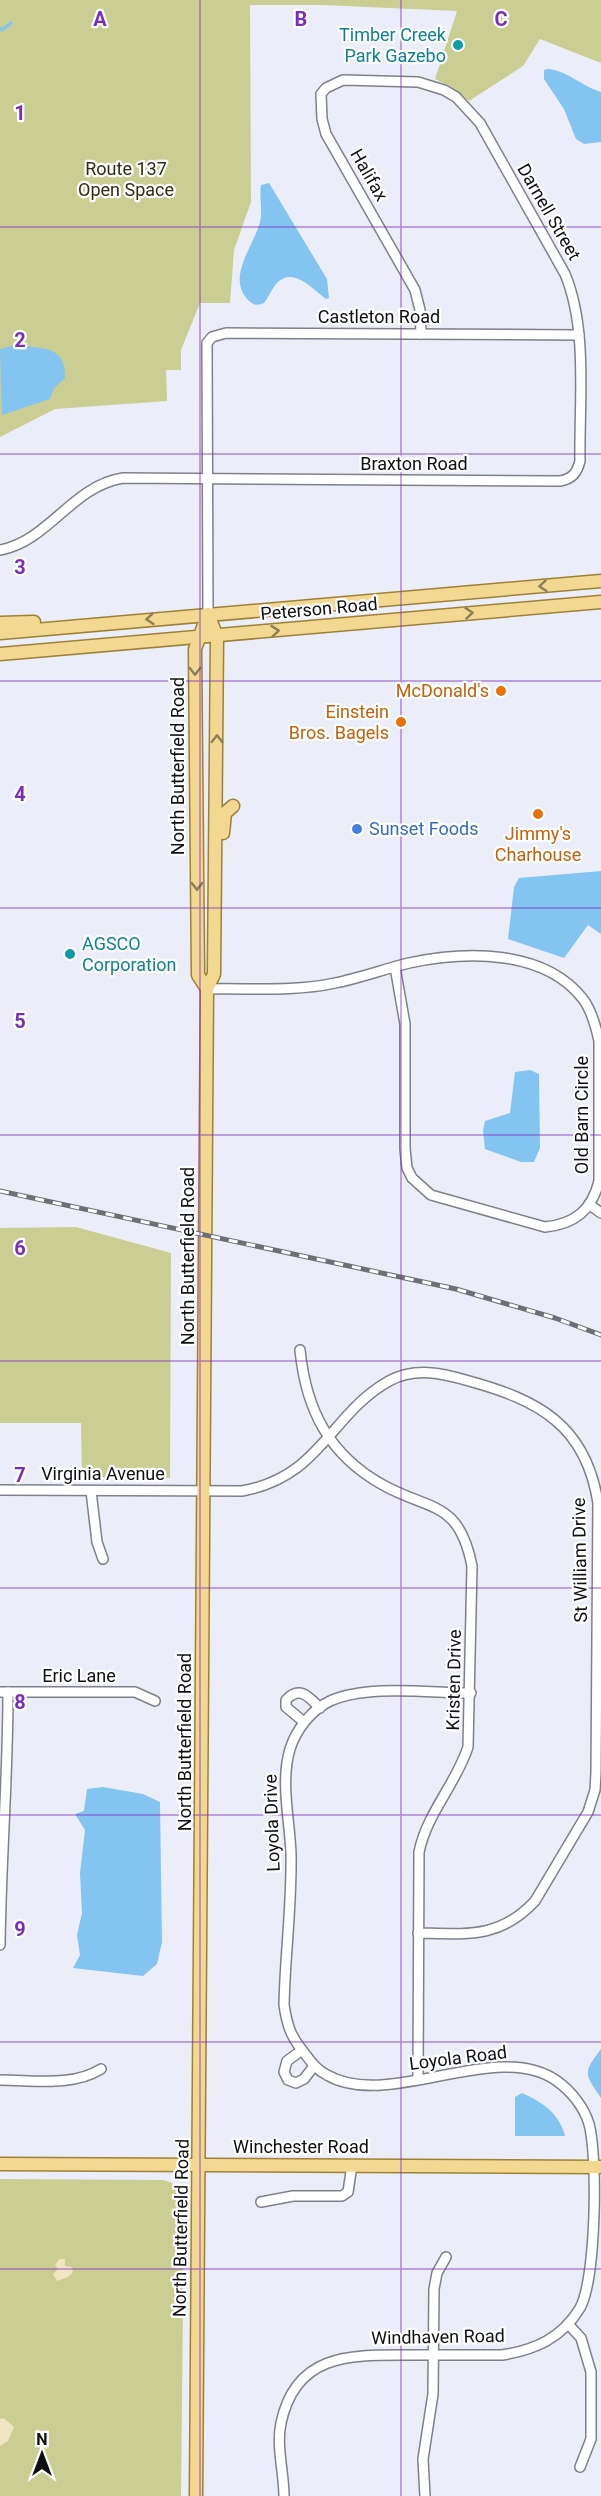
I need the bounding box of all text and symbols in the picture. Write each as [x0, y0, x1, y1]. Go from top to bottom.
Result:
text: A [93, 7, 107, 31]
text: B [295, 7, 307, 31]
text: C [494, 7, 508, 31]
place label: Timber Creek Park Gazebo [339, 24, 447, 66]
marker: Timber Creek Park Gazebo [451, 38, 465, 52]
text: 1 [14, 101, 26, 125]
street label: Halifax [346, 145, 393, 204]
park label: Route 137 Open Space [78, 158, 174, 200]
street label: Darnell Street [513, 160, 586, 264]
street label: Castleton Road [318, 306, 440, 327]
text: 2 [14, 328, 26, 352]
street label: Braxton Road [360, 453, 468, 474]
text: 3 [14, 555, 26, 579]
one-way arrow [538, 579, 547, 592]
street label: Peterson Road [259, 593, 378, 624]
one-way arrow [465, 607, 474, 620]
one-way arrow [145, 612, 154, 625]
one-way arrow [271, 625, 280, 638]
one-way arrow [189, 666, 201, 675]
street label: North Butterfield Road [167, 677, 188, 855]
place label: McDonald's [396, 680, 489, 701]
marker: McDonald's [494, 684, 508, 698]
place label: Einstein Bros. Bagels [289, 701, 389, 743]
marker: Einstein Bros. Bagels [394, 715, 408, 729]
one-way arrow [210, 734, 223, 743]
text: 4 [14, 782, 26, 806]
marker: Jimmy's Charhouse [531, 807, 545, 821]
place label: Sunset Foods [369, 818, 478, 839]
marker: Sunset Foods [350, 822, 364, 836]
place label: Jimmy's Charhouse [495, 823, 581, 865]
one-way arrow [191, 881, 203, 890]
place label: AGSCO Corporation [82, 933, 176, 975]
marker: AGSCO Corporation [63, 947, 77, 961]
text: 5 [14, 1009, 26, 1033]
street label: Old Barn Circle [571, 1056, 592, 1174]
street label: North Butterfield Road [177, 1167, 198, 1345]
text: 6 [14, 1236, 26, 1260]
text: 7 [14, 1463, 26, 1487]
street label: Virginia Avenue [41, 1463, 165, 1484]
street label: St William Drive [568, 1497, 591, 1623]
street label: Kristen Drive [442, 1629, 465, 1731]
street label: North Butterfield Road [174, 1653, 195, 1831]
street label: Eric Lane [42, 1665, 116, 1686]
text: 8 [14, 1690, 26, 1714]
street label: Loyola Drive [259, 1774, 284, 1872]
text: 9 [14, 1917, 26, 1941]
street label: Loyola Road [408, 2041, 508, 2074]
street label: Winchester Road [233, 2136, 369, 2157]
street label: North Butterfield Road [168, 2139, 193, 2317]
street label: Windhaven Road [371, 2325, 505, 2348]
north arrow [12, 2424, 72, 2484]
text: N [36, 2430, 48, 2449]

